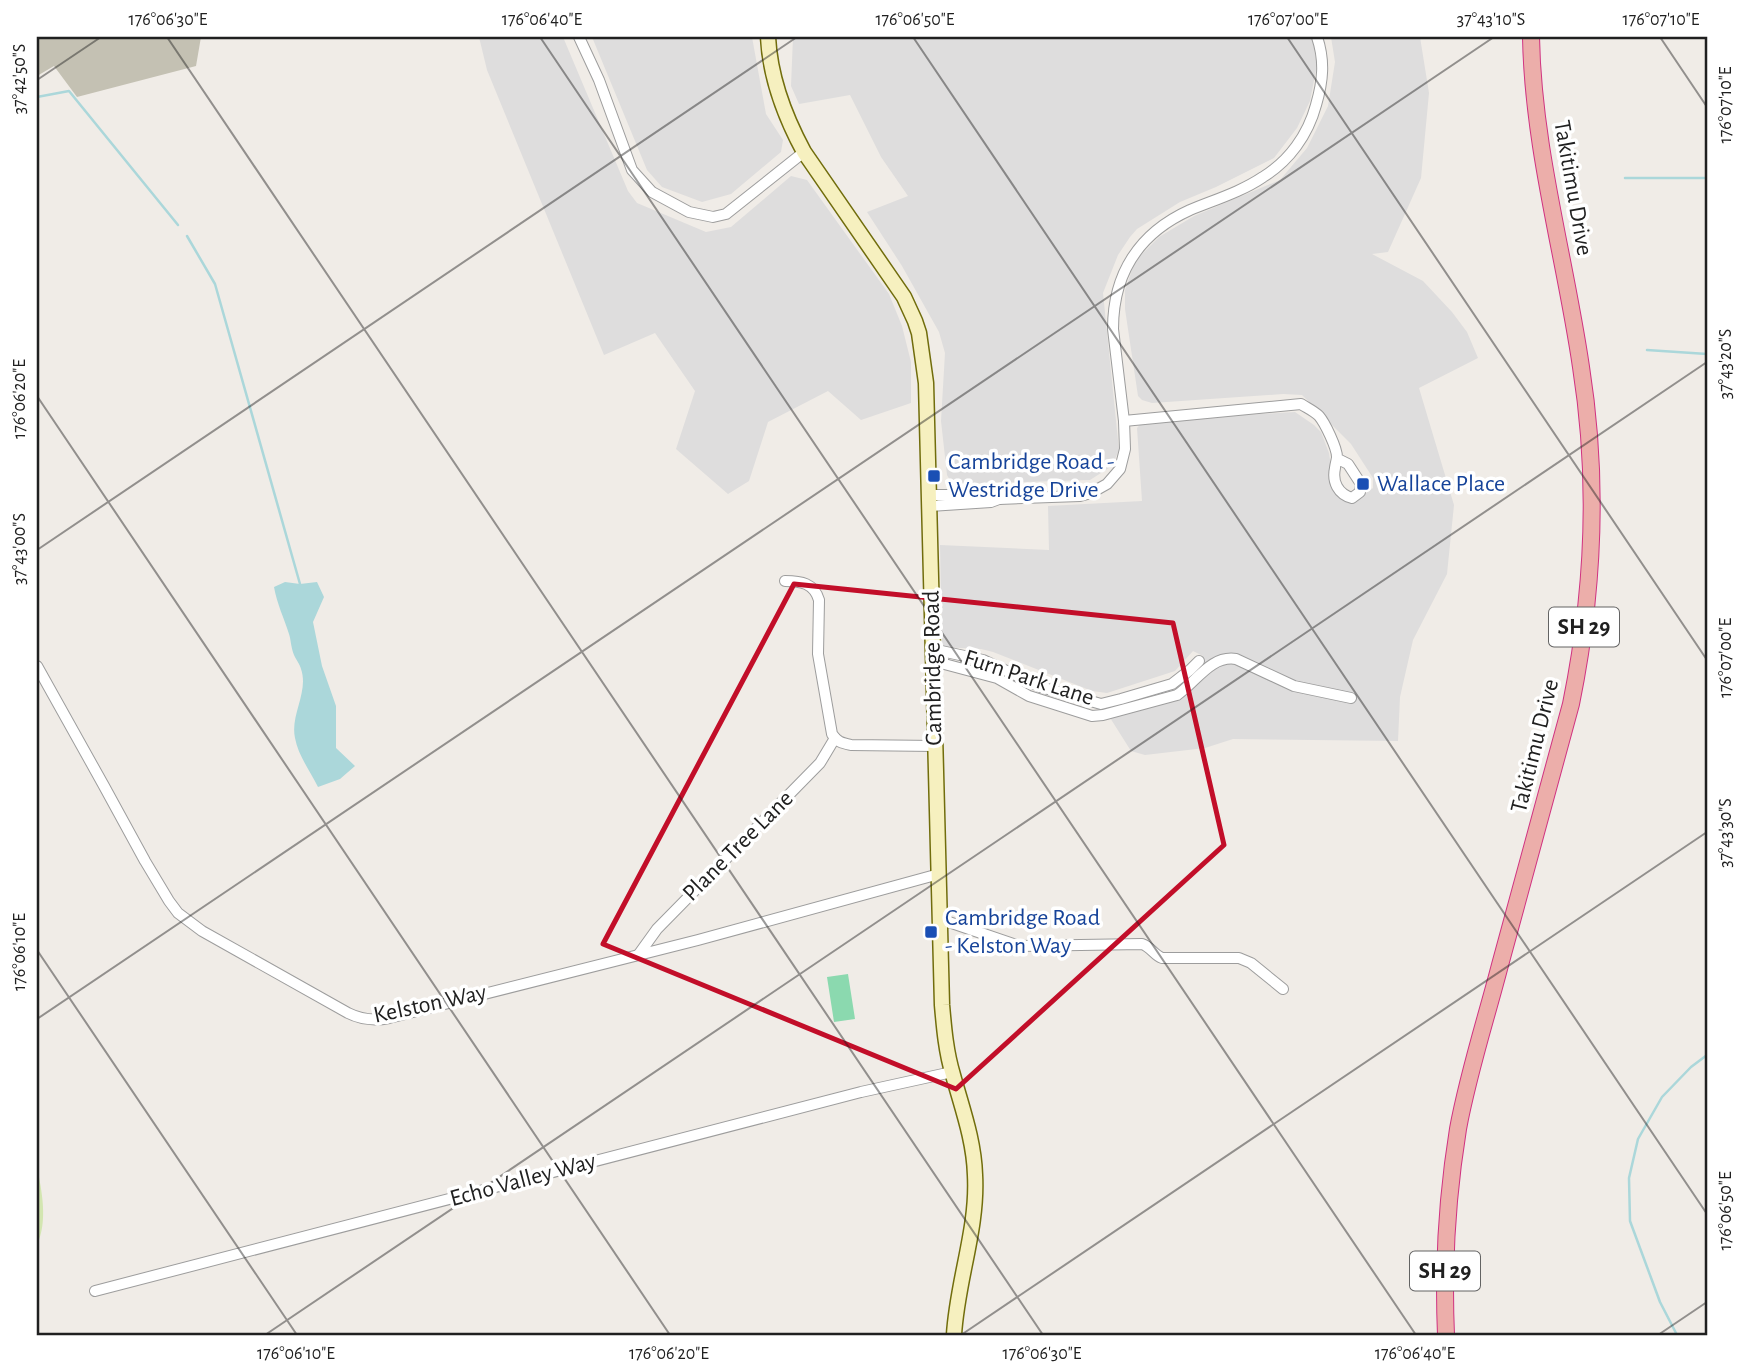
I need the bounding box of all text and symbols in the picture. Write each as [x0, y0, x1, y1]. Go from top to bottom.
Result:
text: 176°06'30"E [128, 11, 208, 29]
text: 176°06'40"E [502, 11, 582, 29]
text: 176°06'50"E [875, 11, 955, 29]
text: 176°07'00"E [1248, 11, 1328, 29]
text: 37°43'10"S [1457, 11, 1525, 29]
text: 176°07'10"E [1623, 11, 1700, 29]
text: 37°42'50"S [11, 44, 29, 114]
text: 176°07'10"E [1717, 66, 1735, 143]
street label: Takitimu Drive [1549, 119, 1597, 257]
text: 37°43'20"S [1717, 329, 1735, 399]
text: 176°06'20"E [11, 359, 29, 439]
place label: Cambridge Road - Westridge Drive [948, 450, 1114, 502]
marker: Cambridge Road - Westridge Drive [926, 468, 942, 484]
place label: Wallace Place [1377, 472, 1505, 496]
marker: Wallace Place [1355, 476, 1371, 492]
text: 37°43'00"S [11, 513, 29, 585]
street label: Cambridge Road [920, 590, 946, 746]
road number: SH 29 [1549, 608, 1619, 646]
text: 176°07'00"E [1717, 618, 1735, 698]
street label: Furn Park Lane [961, 646, 1097, 710]
street label: Takitimu Drive [1507, 677, 1563, 815]
street label: Plane Tree Lane [678, 786, 798, 906]
text: 37°43'30"S [1717, 798, 1735, 868]
place label: Cambridge Road - Kelston Way [945, 906, 1100, 958]
text: 176°06'10"E [11, 913, 29, 991]
marker: Cambridge Road - Kelston Way [923, 924, 939, 940]
street label: Kelston Way [371, 980, 489, 1028]
street label: Echo Valley Way [447, 1149, 599, 1211]
text: 176°06'50"E [1717, 1171, 1735, 1251]
road number: SH 29 [1410, 1252, 1480, 1290]
text: 176°06'10"E [257, 1345, 335, 1363]
text: 176°06'20"E [629, 1345, 709, 1363]
text: 176°06'30"E [1002, 1345, 1082, 1363]
text: 176°06'40"E [1375, 1345, 1455, 1363]

